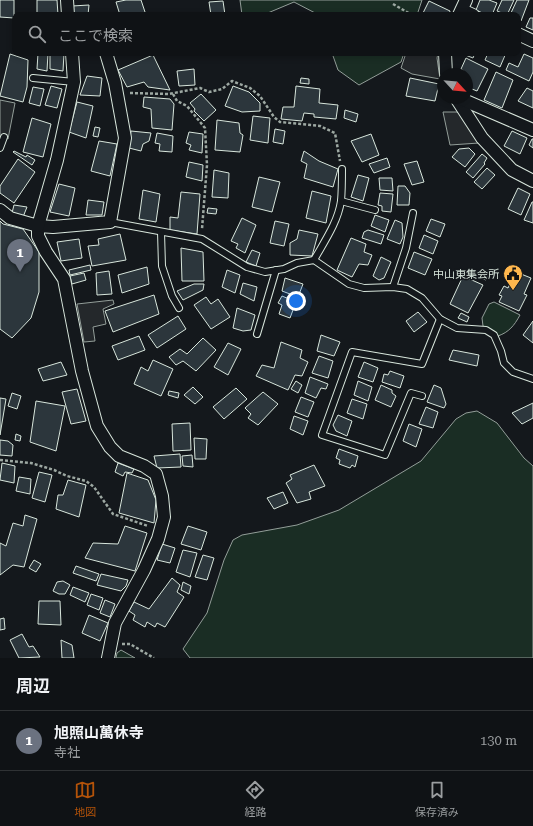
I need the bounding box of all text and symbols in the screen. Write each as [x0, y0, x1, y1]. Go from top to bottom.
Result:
search box [12, 12, 521, 56]
icon: search [26, 23, 48, 45]
text: ここで検索 [58, 27, 133, 45]
north arrow [437, 68, 473, 104]
pin: 1 [7, 239, 33, 272]
public building icon: 中山東集会所 [502, 263, 524, 291]
place label: 中山東集会所 [433, 268, 500, 281]
your location [286, 291, 306, 311]
text: 周辺 [16, 676, 50, 696]
text: 旭照山萬休寺 [54, 724, 144, 742]
text: 1 [25, 733, 33, 748]
text: 130 m [480, 733, 517, 748]
text: 寺社 [54, 745, 80, 760]
tab: 地図 [74, 779, 96, 819]
tab: 経路 [244, 779, 266, 819]
tab: 保存済み [415, 779, 459, 819]

